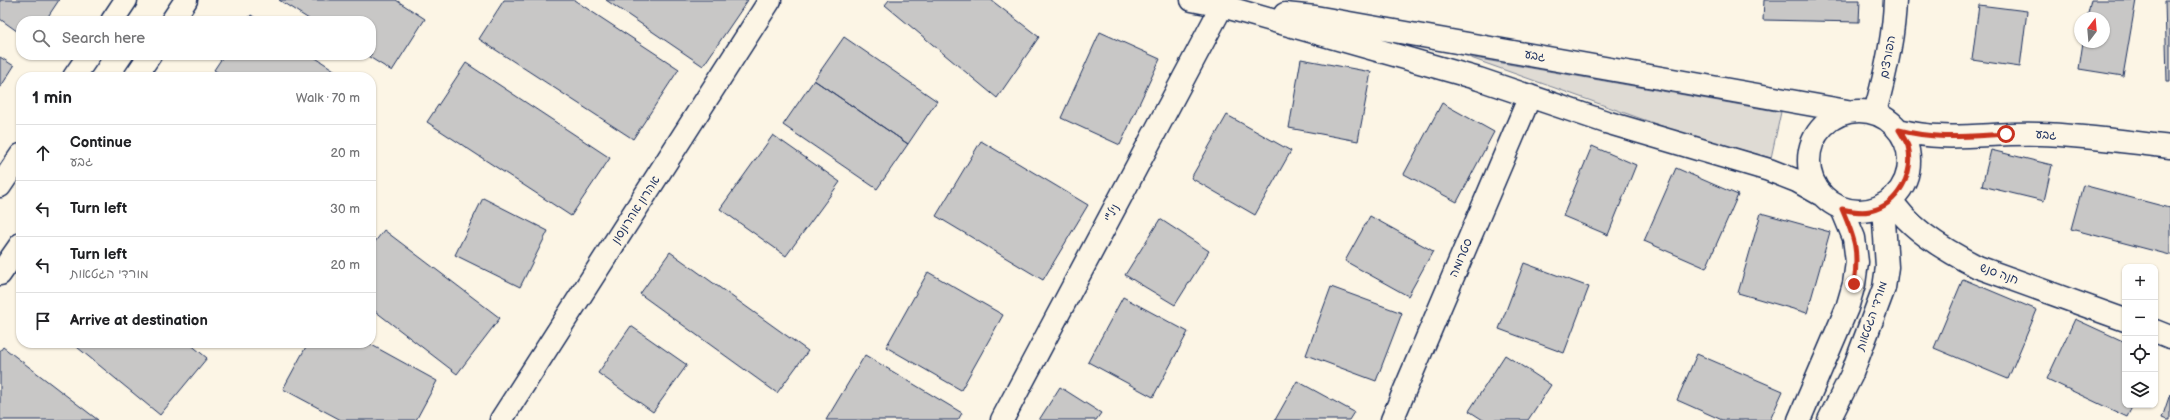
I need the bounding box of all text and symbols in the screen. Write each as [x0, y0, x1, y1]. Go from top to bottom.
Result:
north arrow [2074, 12, 2110, 48]
search box [16, 16, 376, 60]
icon: search [30, 27, 52, 49]
text: Search here [62, 29, 145, 48]
street label: הפורצים [1877, 34, 1899, 80]
street label: גבע [1523, 47, 1547, 65]
text: 1 min [32, 88, 72, 108]
text: Walk · 70 m [296, 90, 360, 106]
route start [1997, 125, 2015, 143]
street label: גבע [2035, 127, 2058, 143]
text: Continue [70, 133, 132, 152]
icon: ahead [32, 142, 54, 164]
text: 20 m [330, 145, 360, 161]
text: גבע [70, 154, 93, 170]
street label: אהרון אהרונסון [608, 173, 664, 247]
icon: left [32, 198, 54, 220]
text: Turn left [70, 199, 127, 218]
text: 30 m [330, 201, 360, 217]
street label: ניל"י [1101, 201, 1123, 225]
street label: סטרומה [1446, 236, 1476, 280]
text: Turn left [70, 245, 127, 264]
icon: left [32, 254, 54, 276]
text: 20 m [330, 257, 360, 273]
street label: חנה סנש [1978, 260, 2021, 288]
map controls [2122, 264, 2158, 408]
button: + [2122, 264, 2158, 300]
text: מורדי הגטאות [70, 266, 149, 282]
route end [1845, 275, 1863, 293]
street label: מורדי הגטאות [1853, 279, 1891, 354]
button: − [2122, 300, 2158, 336]
icon: arrive [32, 310, 54, 332]
text: Arrive at destination [70, 311, 208, 330]
button: locate [2122, 336, 2158, 372]
button: layers [2122, 372, 2158, 408]

